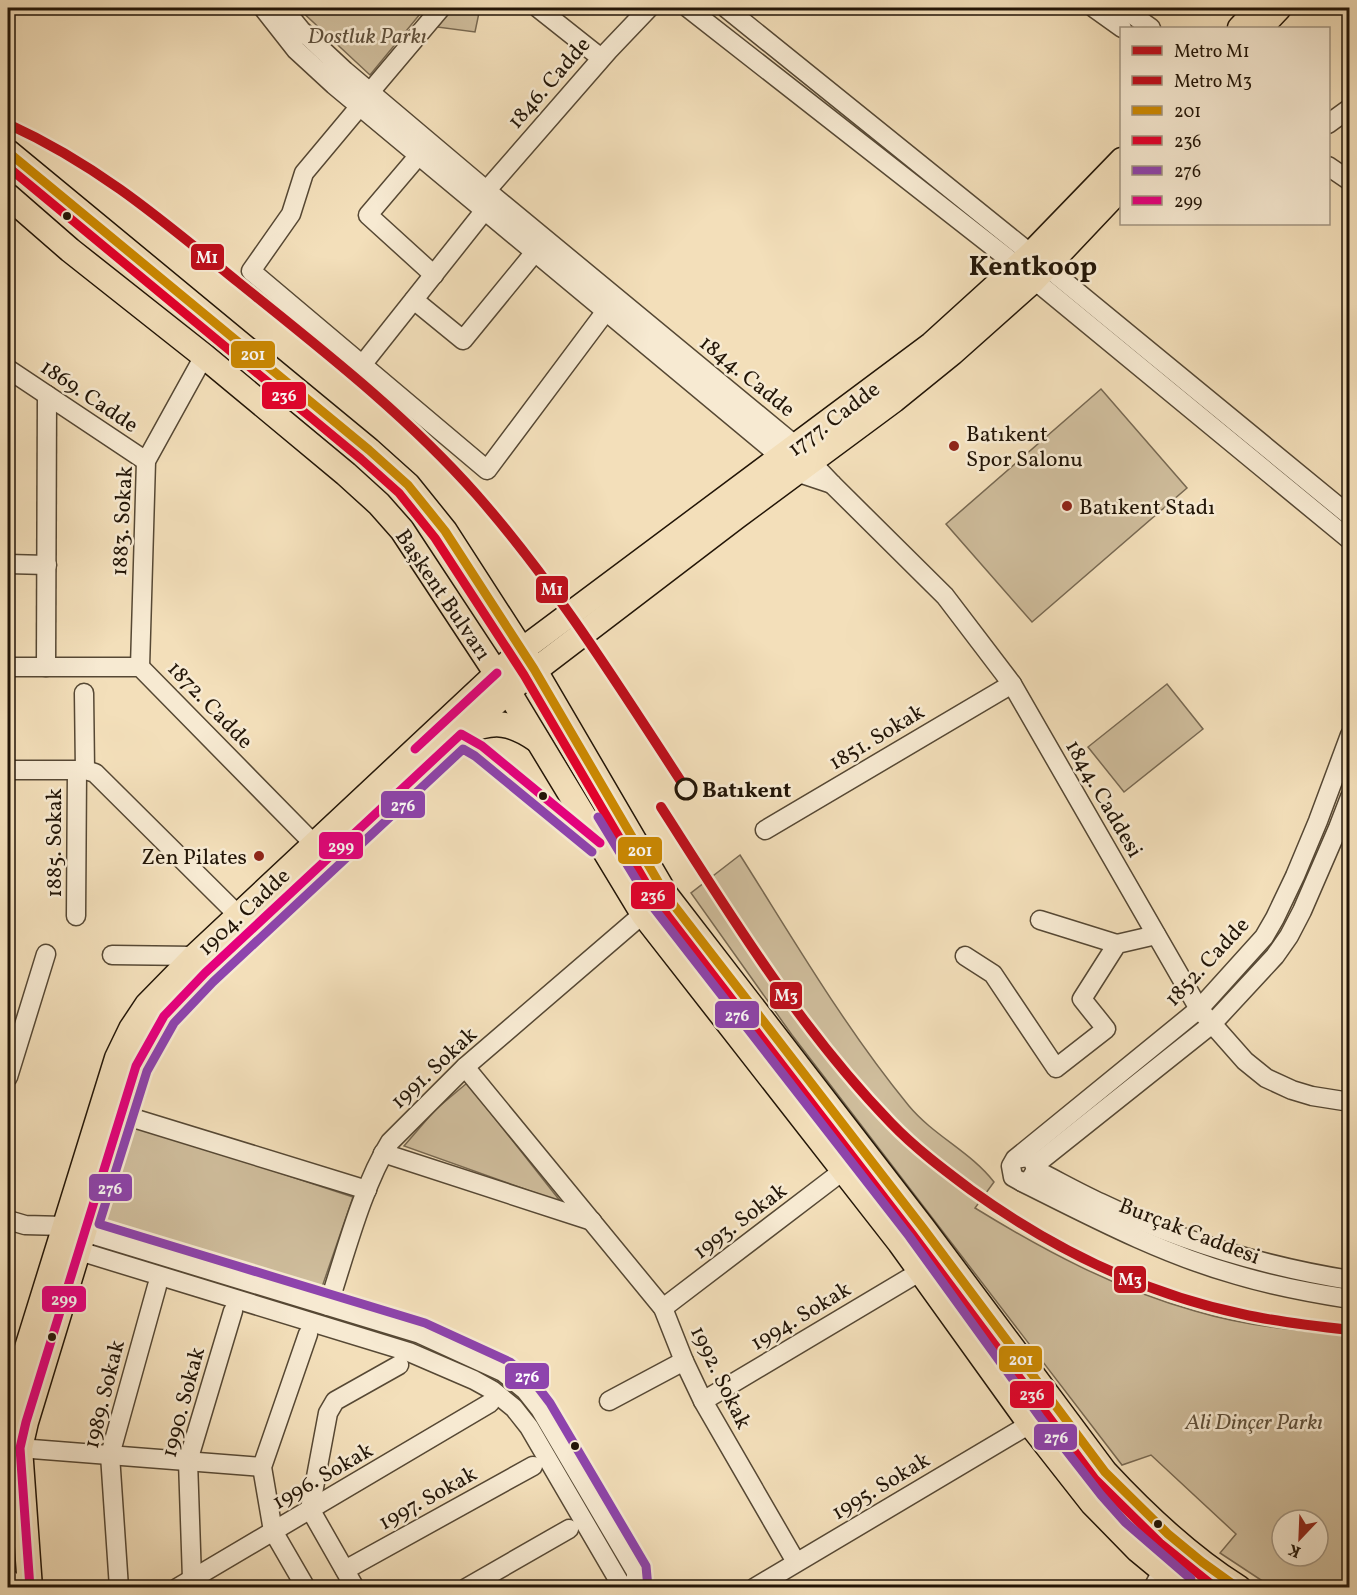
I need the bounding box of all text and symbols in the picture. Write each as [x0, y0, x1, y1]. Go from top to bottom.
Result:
park label: Dostluk Parkı [308, 22, 426, 53]
legend [1120, 27, 1330, 225]
street label: 1846. Cadde [501, 31, 599, 137]
text: Metro M1 [1174, 40, 1250, 65]
text: Metro M3 [1174, 70, 1252, 95]
text: 201 [1174, 100, 1201, 125]
text: 236 [1174, 130, 1201, 155]
text: 276 [1174, 160, 1201, 185]
text: 299 [1174, 190, 1202, 215]
unlabelled marker [61, 210, 73, 222]
line badge: M1 [190, 243, 225, 271]
text: M1 [196, 248, 218, 270]
district label: Kentkoop [969, 248, 1097, 287]
street label: 1844. Cadde [692, 329, 801, 425]
line badge: 201 [230, 340, 276, 369]
text: 201 [241, 345, 265, 367]
street label: 1869. Cadde [33, 353, 144, 441]
street label: 1777. Cadde [782, 375, 887, 465]
line badge: 236 [261, 381, 307, 410]
text: 236 [271, 386, 297, 408]
place label: Batıkent Spor Salonu [966, 420, 1083, 476]
marker: Batıkent Spor Salonu [947, 439, 961, 453]
street label: 1883. Sokak [105, 465, 142, 577]
place label: Batıkent Stadı [1079, 493, 1215, 524]
marker: Batıkent Stadı [1060, 499, 1074, 513]
street label: Başkent Bulvarı [386, 524, 497, 667]
line badge: M1 [535, 575, 569, 604]
text: M1 [541, 580, 563, 602]
street label: 1872. Cadde [159, 655, 259, 757]
street label: 1851. Sokak [824, 697, 931, 779]
street label: 1844. Caddesi [1057, 735, 1149, 864]
place label: Batıkent [702, 776, 791, 807]
marker: Batıkent [675, 778, 697, 800]
street label: 1885. Sokak [40, 788, 71, 898]
line badge: 276 [380, 790, 426, 819]
unlabelled marker [537, 790, 549, 802]
text: 276 [391, 796, 415, 818]
line badge: 299 [318, 831, 364, 860]
line badge: 201 [617, 836, 663, 865]
text: 299 [328, 837, 354, 859]
text: 201 [628, 841, 652, 863]
place label: Zen Pilates [141, 843, 247, 874]
marker: Zen Pilates [252, 849, 266, 863]
street label: 1904. Cadde [192, 862, 298, 964]
line badge: 236 [630, 881, 676, 910]
text: 236 [640, 886, 666, 908]
street label: 1852. Cadde [1158, 911, 1257, 1014]
line badge: M3 [769, 981, 803, 1010]
text: M3 [774, 986, 798, 1008]
line badge: 276 [714, 1000, 760, 1029]
text: 276 [725, 1006, 749, 1028]
street label: 1991. Sokak [385, 1021, 485, 1117]
line badge: 276 [88, 1173, 133, 1202]
street label: 1993. Sokak [687, 1176, 794, 1268]
text: 276 [98, 1179, 122, 1201]
street label: Burçak Caddesi [1114, 1191, 1264, 1274]
line badge: M3 [1113, 1265, 1147, 1294]
text: M3 [1118, 1270, 1142, 1292]
street label: 1994. Sokak [745, 1275, 857, 1359]
line badge: 299 [41, 1285, 87, 1313]
text: 299 [51, 1290, 77, 1312]
street label: 1992. Sokak [681, 1321, 758, 1435]
unlabelled marker [46, 1331, 58, 1343]
street label: 1989. Sokak [77, 1337, 134, 1452]
street label: 1990. Sokak [155, 1344, 214, 1461]
line badge: 201 [998, 1345, 1043, 1373]
text: 201 [1009, 1350, 1033, 1372]
line badge: 276 [504, 1362, 550, 1390]
text: 276 [515, 1367, 539, 1389]
line badge: 236 [1009, 1380, 1055, 1409]
text: 236 [1019, 1385, 1045, 1407]
park label: Ali Dinçer Parkı [1184, 1408, 1323, 1439]
line badge: 276 [1033, 1423, 1078, 1451]
text: 276 [1044, 1428, 1068, 1450]
street label: 1996. Sokak [267, 1436, 379, 1519]
unlabelled marker [569, 1440, 581, 1452]
street label: 1995. Sokak [826, 1445, 936, 1529]
street label: 1997. Sokak [373, 1459, 483, 1539]
north arrow [1270, 1508, 1330, 1568]
unlabelled marker [1152, 1518, 1164, 1530]
text: K [1285, 1537, 1305, 1562]

